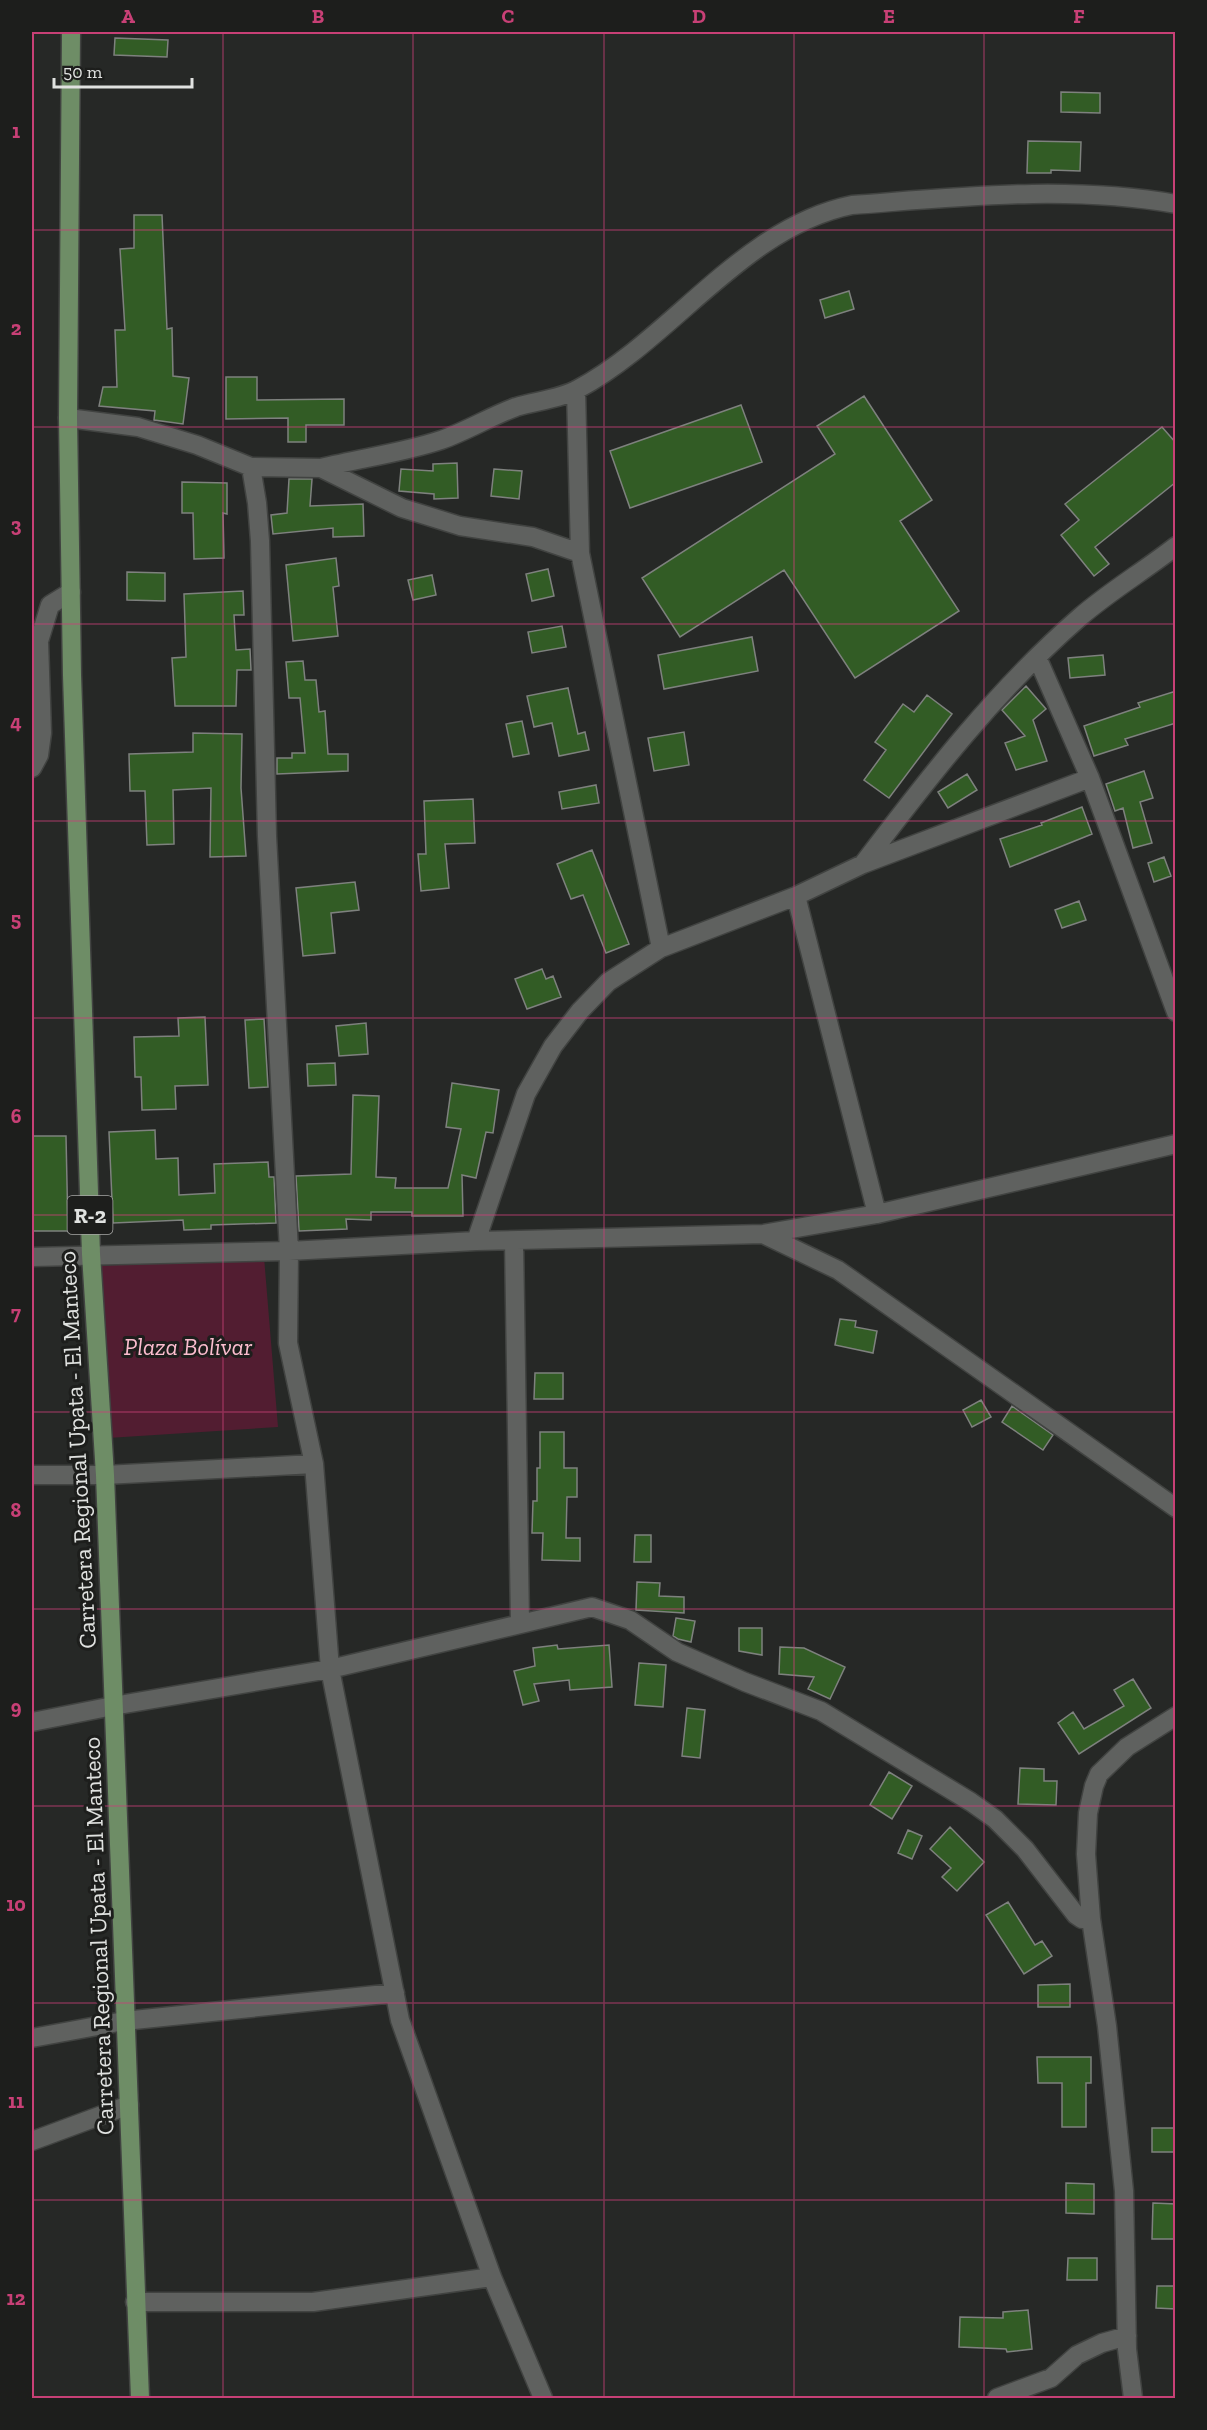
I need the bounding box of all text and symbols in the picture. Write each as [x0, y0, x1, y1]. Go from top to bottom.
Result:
text: A [121, 4, 135, 28]
text: B [312, 4, 324, 28]
text: C [502, 4, 515, 28]
text: D [692, 4, 706, 28]
text: E [883, 4, 895, 28]
text: F [1073, 4, 1085, 28]
scale bar [54, 51, 192, 89]
text: 50 m [63, 61, 103, 83]
text: 1 [12, 119, 20, 143]
text: 2 [11, 316, 22, 340]
text: 3 [11, 513, 22, 537]
text: 4 [10, 710, 22, 734]
text: 5 [11, 907, 21, 931]
text: 6 [11, 1104, 22, 1128]
road number: R-2 [68, 1196, 112, 1234]
street label: Carretera Regional Upata - El Manteco [52, 1250, 102, 1650]
text: 7 [11, 1301, 21, 1325]
park label: Plaza Bolívar [124, 1332, 253, 1361]
text: 8 [11, 1498, 22, 1522]
text: 9 [11, 1695, 22, 1719]
street label: Carretera Regional Upata - El Manteco [77, 1737, 119, 2135]
text: 10 [6, 1892, 26, 1916]
text: 11 [8, 2089, 24, 2113]
text: 12 [7, 2286, 26, 2310]

